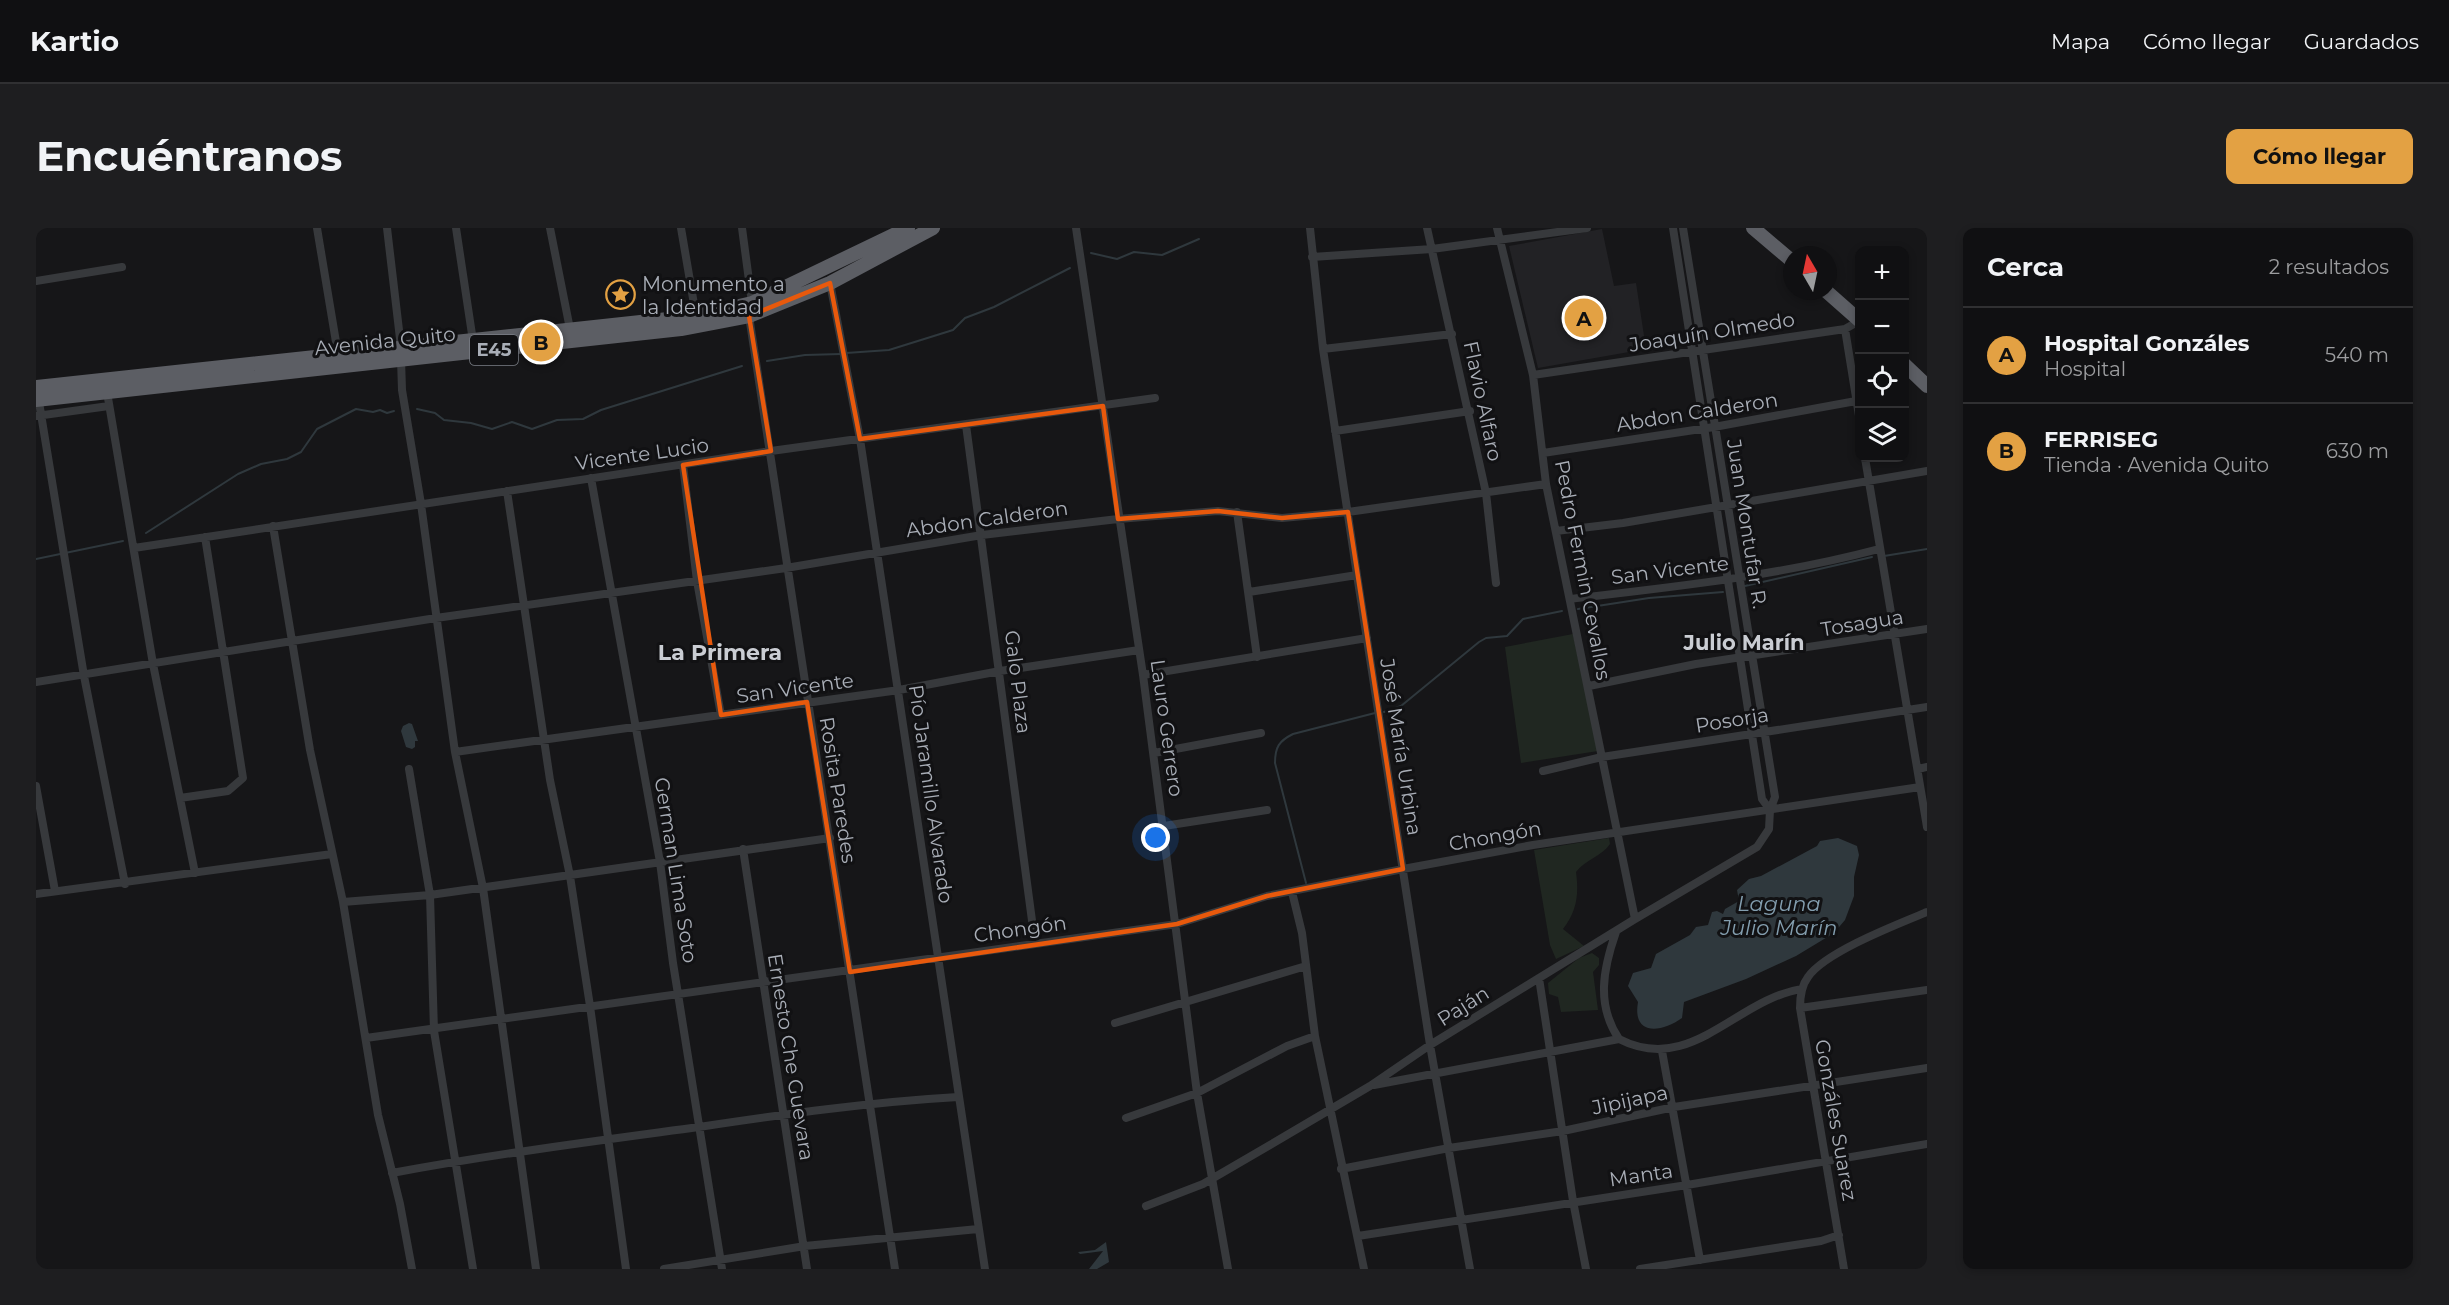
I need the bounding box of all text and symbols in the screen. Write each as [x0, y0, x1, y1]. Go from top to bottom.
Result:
text: Kartio [30, 24, 119, 58]
text: Mapa [2051, 29, 2110, 54]
text: Cómo llegar [2143, 29, 2271, 54]
text: Guardados [2304, 29, 2419, 54]
button: Cómo llegar [2226, 129, 2413, 184]
text: Encuéntranos [36, 130, 342, 182]
north arrow [1783, 246, 1837, 300]
map controls [1855, 246, 1909, 462]
button: + [1855, 246, 1909, 300]
text: Cerca [1987, 251, 2064, 283]
text: 2 resultados [2269, 255, 2389, 279]
place label: Monumento a la Identidad [642, 272, 785, 319]
place icon: Monumento a la Identidad [605, 279, 637, 311]
pin: A [1564, 296, 1604, 340]
button: − [1855, 300, 1909, 354]
street label: Joaquín Olmedo [1627, 307, 1796, 357]
pin: B [522, 320, 560, 364]
street label: Avenida Quito [313, 322, 457, 360]
text: Hospital Gonzáles [2044, 330, 2250, 357]
road number: E45 [470, 335, 518, 365]
street label: Flavio Alfaro [1459, 339, 1507, 463]
text: A [1999, 343, 2014, 367]
text: 540 m [2325, 343, 2389, 367]
button: locate [1855, 354, 1909, 408]
text: Hospital [2044, 357, 2126, 381]
street label: Abdon Calderon [1614, 387, 1780, 437]
button: layers [1855, 408, 1909, 462]
text: FERRISEG [2044, 426, 2158, 453]
street label: Vicente Lucio [574, 433, 710, 475]
street label: Juan Montufar R. [1722, 437, 1772, 610]
text: B [1999, 439, 2014, 463]
text: 630 m [2326, 439, 2389, 463]
text: Tienda · Avenida Quito [2044, 453, 2269, 477]
street label: Pedro Fermin Cevallos [1550, 458, 1616, 682]
street label: Abdon Calderon [904, 496, 1070, 542]
street label: San Vicente [1610, 551, 1730, 589]
street label: Tosagua [1819, 605, 1905, 641]
street label: Galo Plaza [1000, 629, 1036, 735]
district label: Julio Marín [1682, 630, 1805, 655]
district label: La Primera [658, 639, 782, 666]
street label: José María Urbina [1375, 656, 1427, 837]
street label: Lauro Gerrero [1146, 658, 1188, 798]
street label: San Vicente [735, 668, 855, 708]
street label: Pío Jaramillo Alvarado [904, 683, 958, 905]
street label: Posorja [1693, 702, 1771, 738]
street label: Rosita Paredes [815, 715, 861, 865]
street label: German Lima Soto [649, 775, 703, 965]
street label: Chongón [1447, 816, 1543, 856]
your location [1141, 823, 1170, 852]
water label: Laguna Julio Marín [1720, 891, 1837, 940]
street label: Chongón [972, 911, 1068, 947]
street label: Ernesto Che Guevara [763, 952, 819, 1162]
street label: Paján [1433, 981, 1493, 1031]
street label: Gonzáles Suarez [1810, 1037, 1862, 1203]
street label: Jipijapa [1589, 1080, 1670, 1120]
street label: Manta [1608, 1159, 1674, 1191]

